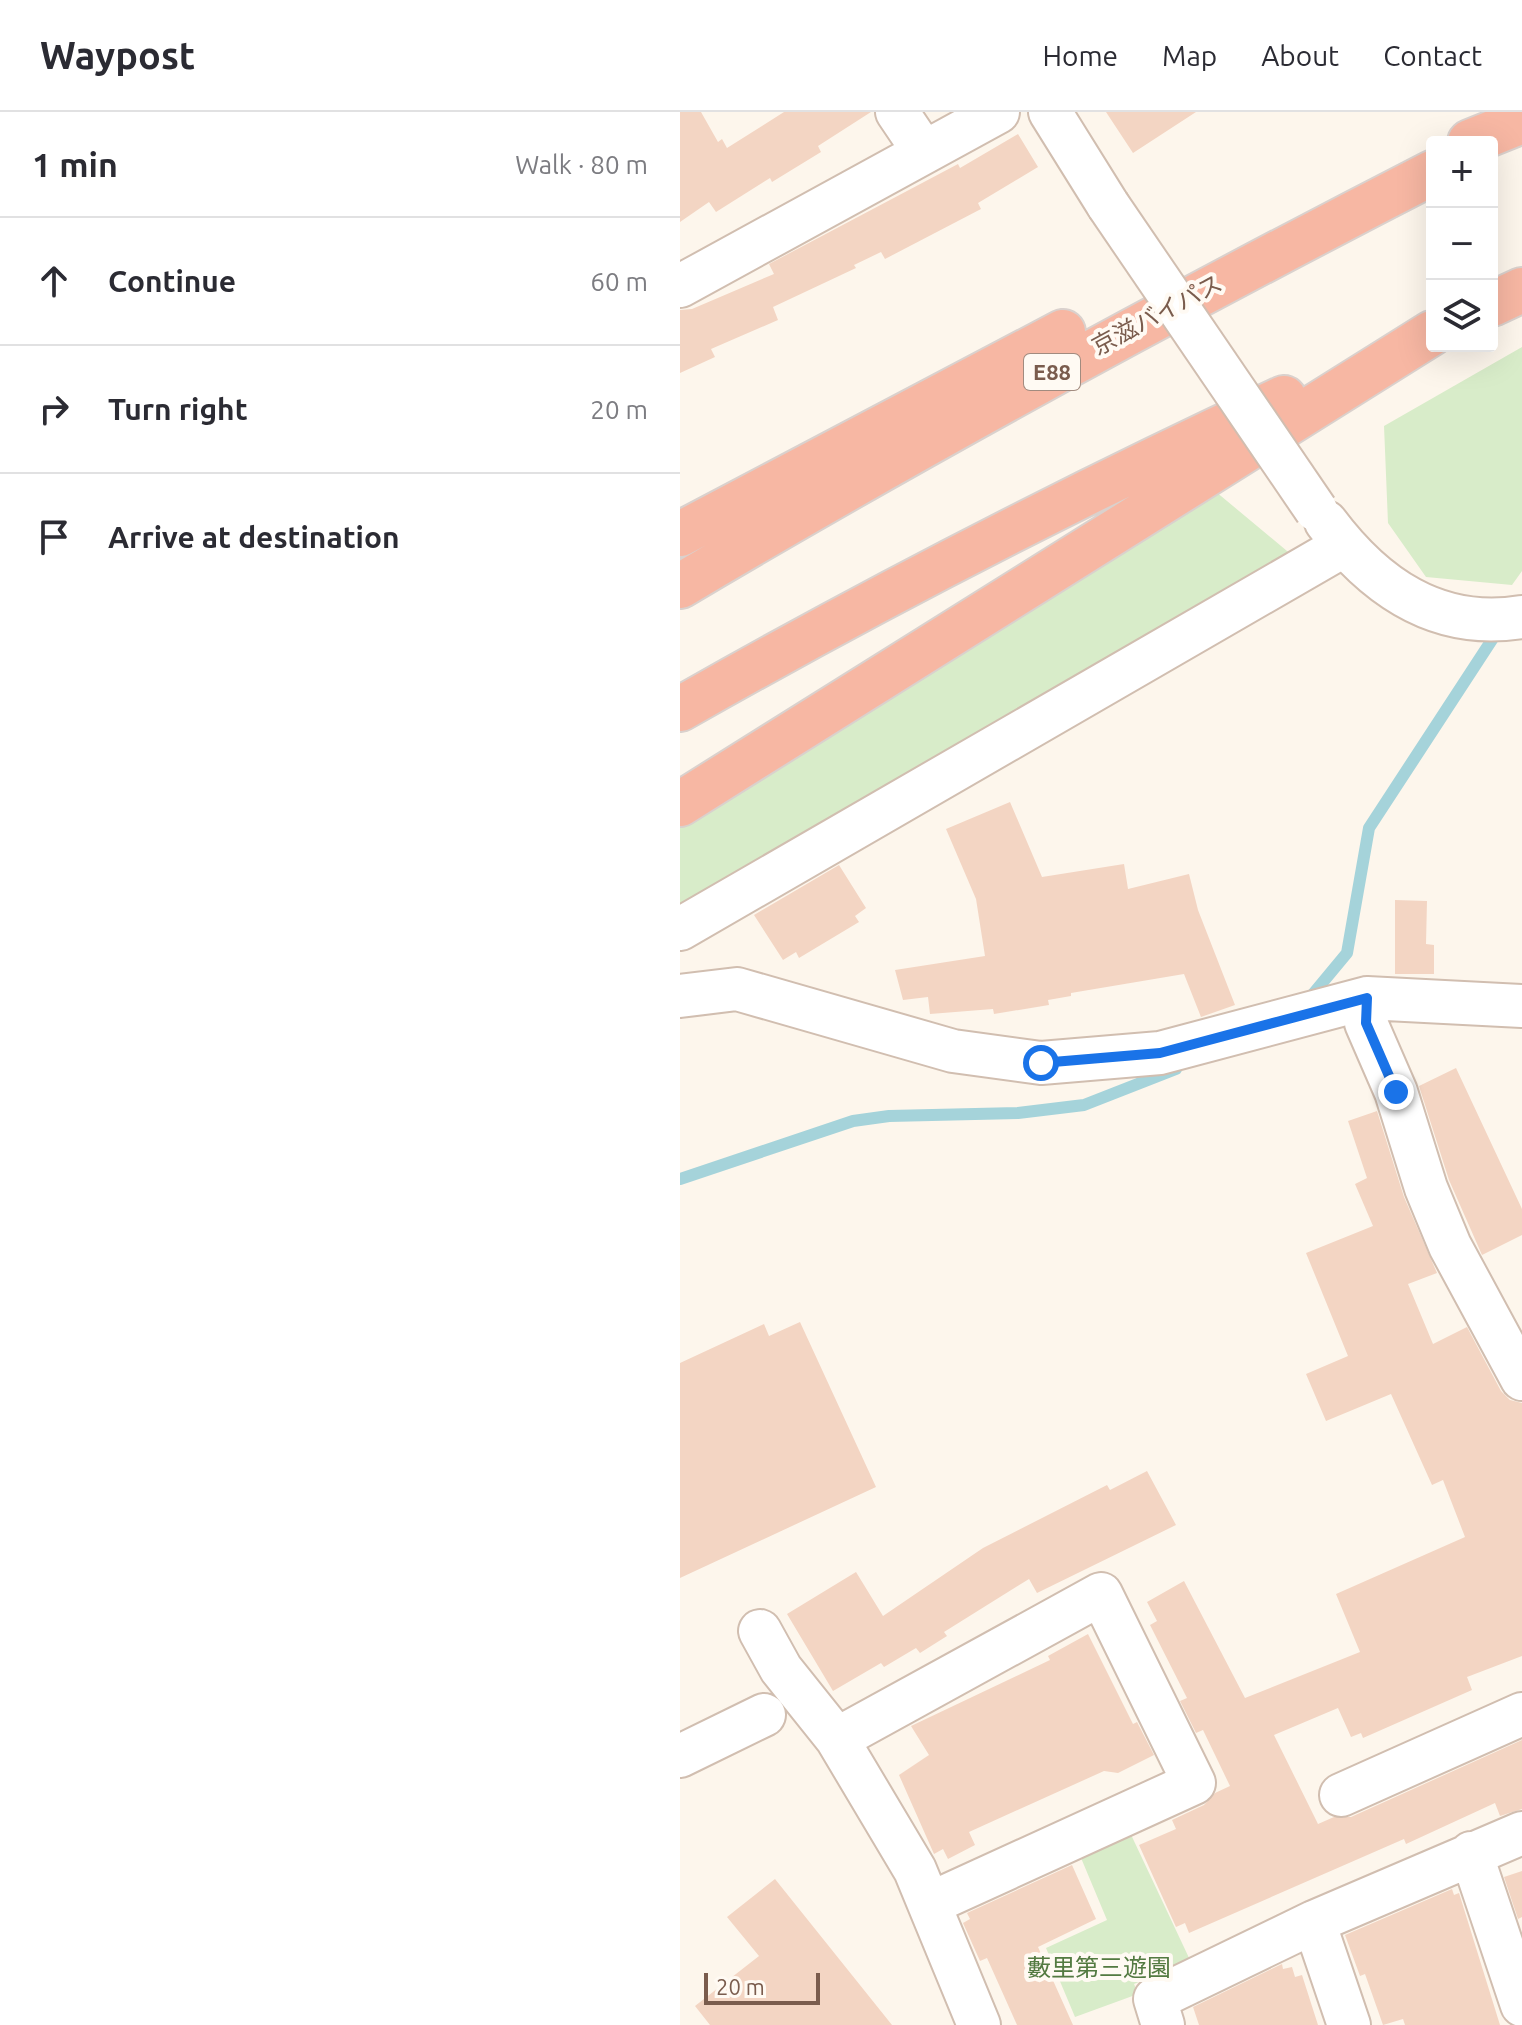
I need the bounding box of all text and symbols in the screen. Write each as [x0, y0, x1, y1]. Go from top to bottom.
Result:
text: Waypost [40, 34, 195, 76]
text: Home [1043, 40, 1118, 71]
text: Map [1162, 40, 1217, 71]
text: About [1261, 40, 1339, 71]
text: Contact [1383, 40, 1482, 71]
map controls [1426, 136, 1498, 352]
button: + [1426, 136, 1498, 208]
text: 1 min [32, 145, 118, 183]
text: Walk · 80 m [515, 150, 648, 179]
button: − [1426, 208, 1498, 280]
icon: ahead [32, 259, 76, 303]
text: Continue [108, 264, 236, 298]
text: 60 m [590, 267, 648, 296]
street label: 京滋バイパス [1087, 269, 1226, 360]
button: layers [1426, 280, 1498, 352]
road number: E88 [1024, 354, 1080, 390]
icon: right [32, 387, 76, 431]
text: Turn right [108, 392, 248, 426]
text: 20 m [590, 395, 648, 424]
icon: arrive [32, 515, 76, 559]
text: Arrive at destination [108, 520, 400, 554]
route start [1023, 1045, 1059, 1081]
route end [1378, 1074, 1414, 1110]
park label: 藪里第三遊園 [1027, 1954, 1171, 1981]
scale bar [704, 1969, 820, 2005]
text: 20 m [716, 1974, 765, 1999]

